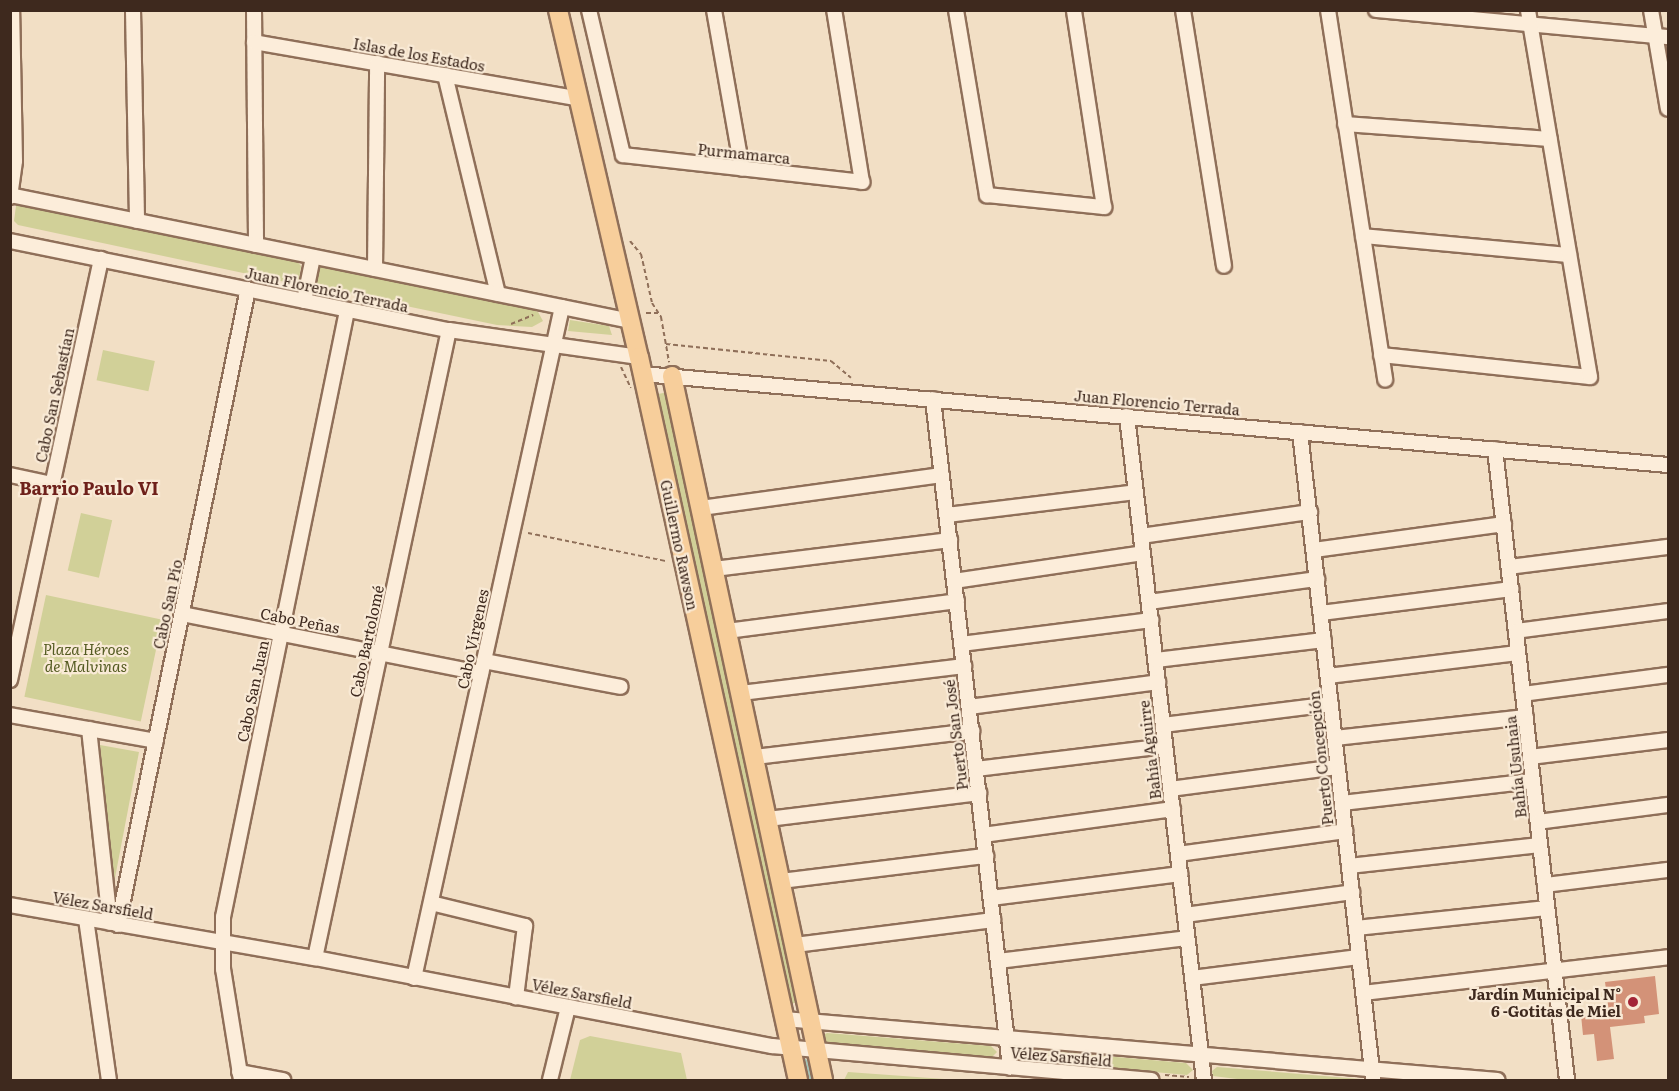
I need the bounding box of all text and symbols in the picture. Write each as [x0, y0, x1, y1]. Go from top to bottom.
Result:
street label: Islas de los Estados [352, 34, 486, 74]
street label: Purmamarca [697, 139, 791, 167]
street label: Juan Florencio Terrada [244, 263, 410, 315]
street label: Cabo San Sebastían [31, 326, 77, 464]
street label: Juan Florencio Terrada [1073, 386, 1241, 418]
district label: Barrio Paulo VI [19, 477, 159, 499]
street label: Guillermo Rawson [657, 478, 703, 612]
street label: Cabo San Pío [149, 557, 185, 651]
street label: Cabo Bartolomé [345, 583, 387, 699]
street label: Cabo Vírgenes [453, 587, 491, 691]
street label: Cabo Peñas [259, 604, 341, 636]
street label: Cabo San Juan [232, 638, 272, 744]
park label: Plaza Héroes de Malvinas [43, 639, 129, 674]
street label: Puerto San José [939, 679, 971, 791]
street label: Puerto Concepción [1304, 690, 1336, 826]
street label: Bahía Aguirre [1134, 699, 1164, 801]
street label: Bahía Usuhaia [1501, 715, 1529, 819]
street label: Vélez Sarsfield [51, 887, 155, 923]
street label: Vélez Sarsfield [530, 974, 634, 1012]
place label: Jardín Municipal N° 6 -Gotitas de Miel [1469, 984, 1621, 1019]
marker: Jardín Municipal N° 6 -Gotitas de Miel [1626, 995, 1640, 1009]
street label: Vélez Sarsfield [1009, 1043, 1113, 1069]

